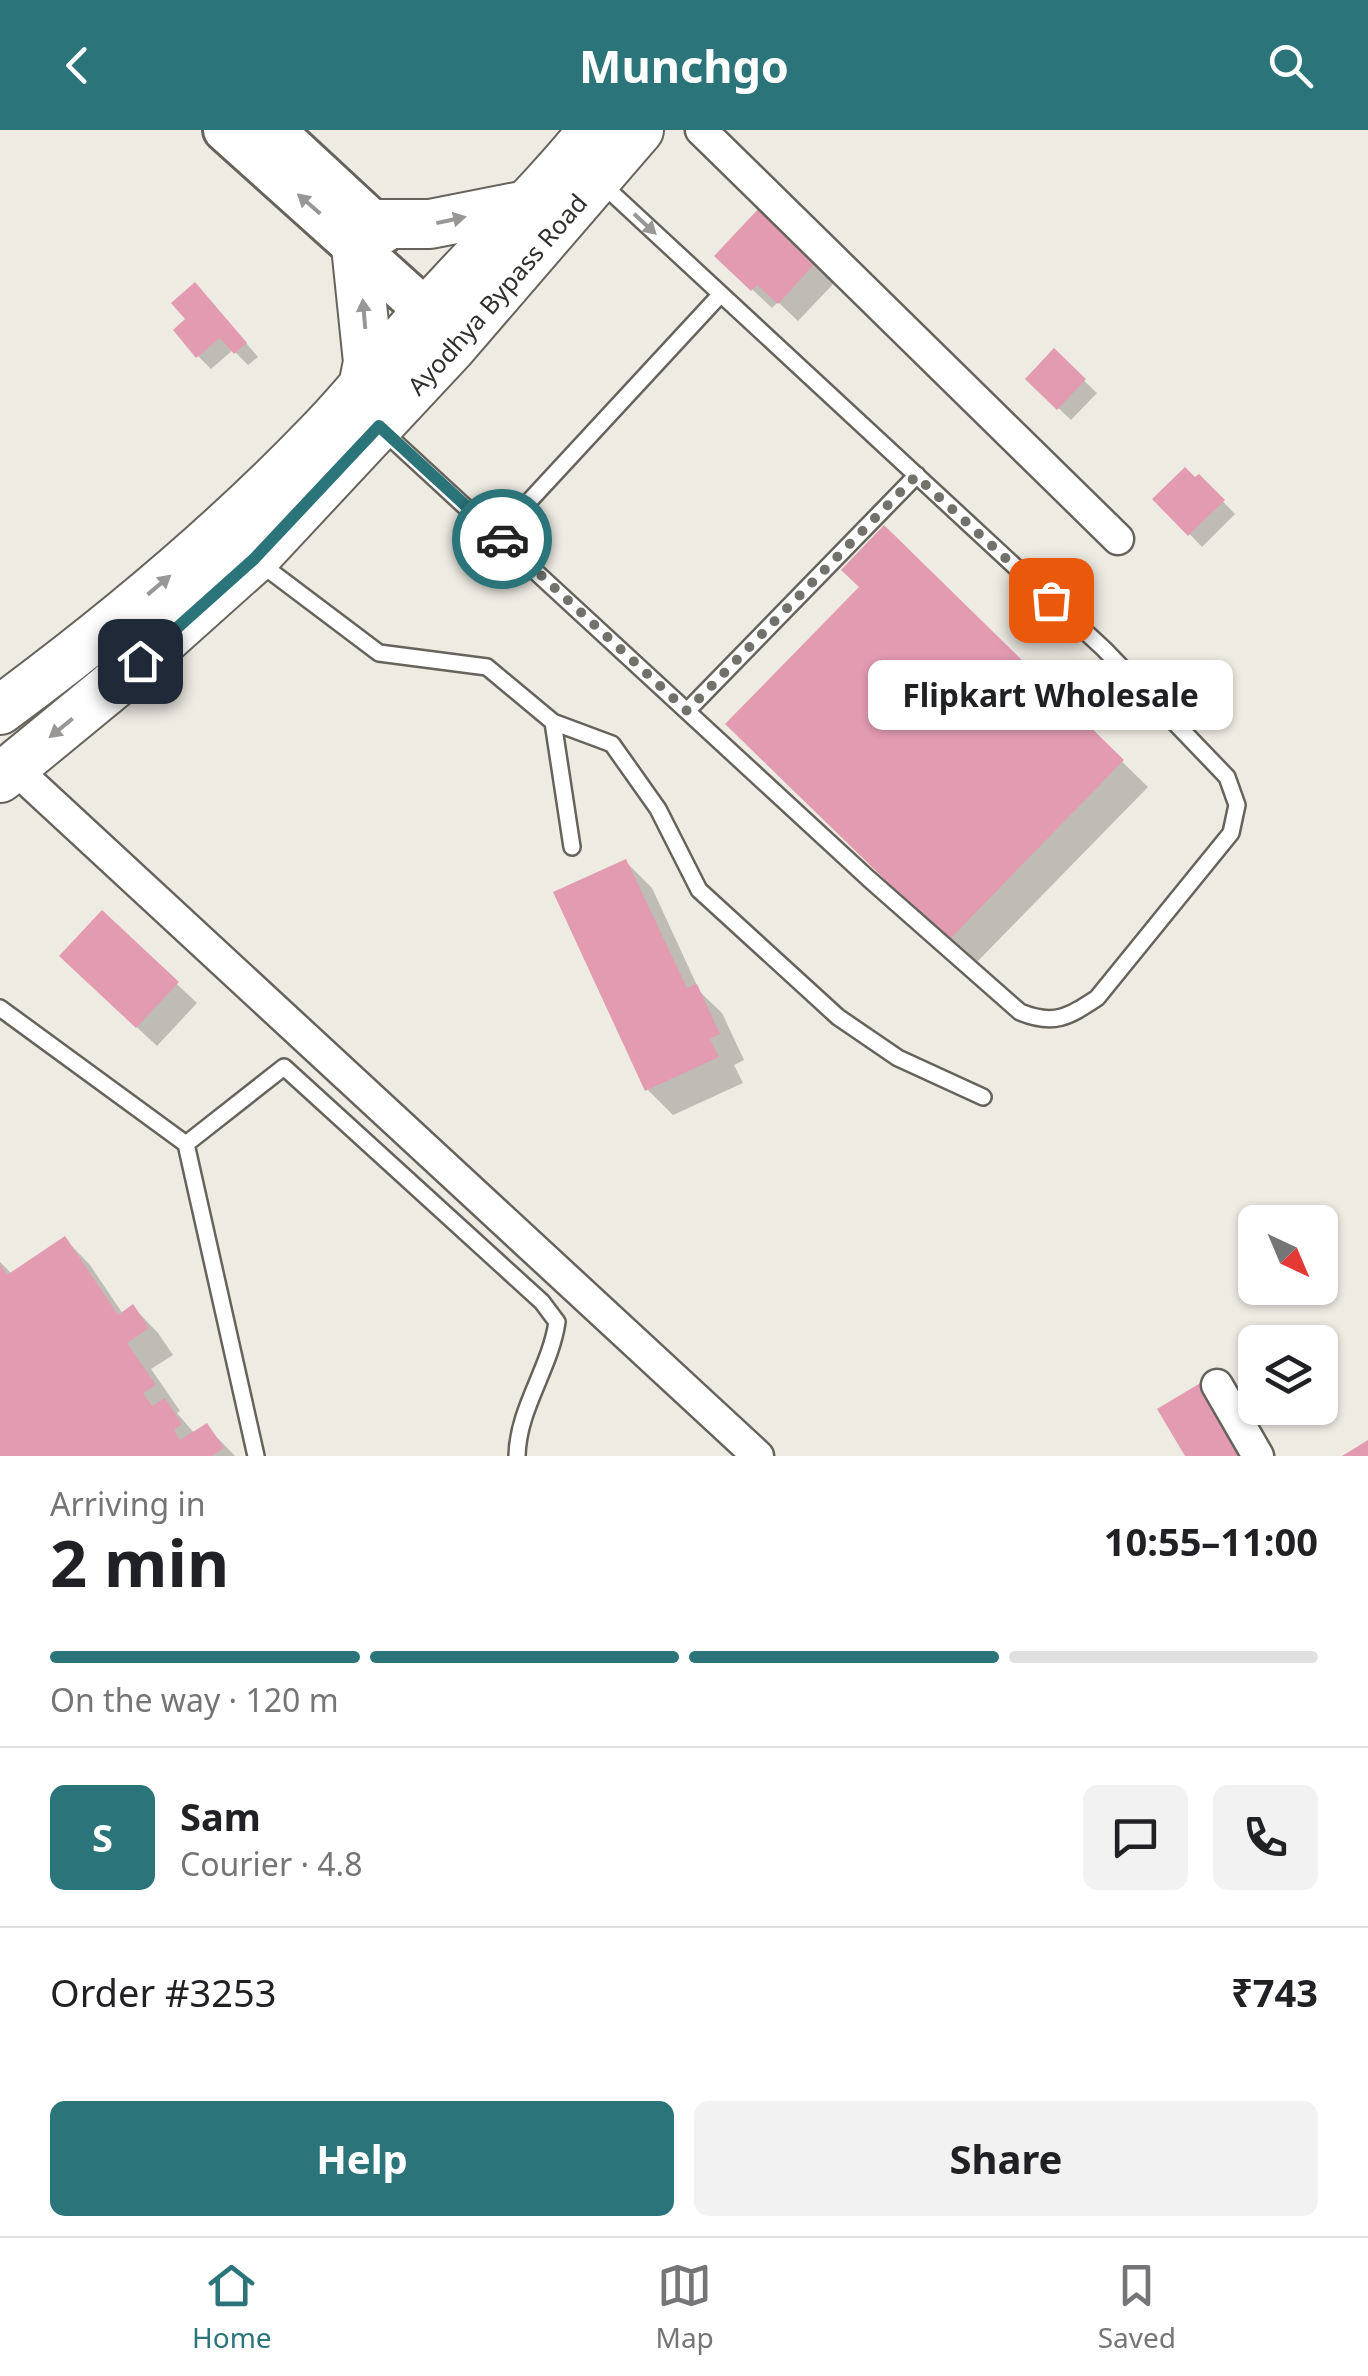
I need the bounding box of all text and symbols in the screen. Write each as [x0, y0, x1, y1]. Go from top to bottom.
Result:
text: Munchgo [579, 35, 789, 96]
icon: back [50, 38, 105, 93]
icon: search [1263, 38, 1318, 93]
street label: Ayodhya Bypass Road [399, 186, 594, 402]
one-way arrow [297, 193, 321, 216]
one-way arrow [436, 212, 467, 228]
one-way arrow [633, 212, 657, 235]
one-way arrow [356, 298, 372, 330]
courier [452, 489, 552, 589]
icon: car [475, 512, 530, 567]
pin [1009, 558, 1094, 643]
icon: bag [1024, 573, 1079, 628]
one-way arrow [146, 575, 171, 597]
pin [98, 619, 183, 704]
icon: home [113, 634, 168, 689]
callout: Flipkart Wholesale [868, 660, 1234, 730]
text: Flipkart Wholesale [902, 673, 1199, 716]
one-way arrow [49, 717, 74, 738]
north arrow [1238, 1205, 1338, 1305]
map controls [1238, 1205, 1338, 1425]
button: layers [1238, 1325, 1338, 1425]
text: Arriving in [50, 1482, 205, 1525]
text: 10:55–11:00 [1104, 1515, 1318, 1567]
text: 2 min [50, 1518, 229, 1606]
text: On the way · 120 m [50, 1678, 339, 1721]
button: chat [1083, 1785, 1188, 1890]
button: phone [1213, 1785, 1318, 1890]
text: Sam [180, 1790, 261, 1842]
text: S [92, 1811, 113, 1863]
text: Courier · 4.8 [180, 1842, 363, 1885]
text: Order #3253 [50, 1966, 276, 2018]
text: ₹743 [1231, 1966, 1318, 2018]
button: Help [50, 2101, 674, 2216]
button: Share [694, 2101, 1318, 2216]
tab: Home [192, 2258, 272, 2356]
tab: Map [656, 2258, 714, 2356]
tab: Saved [1098, 2258, 1176, 2356]

